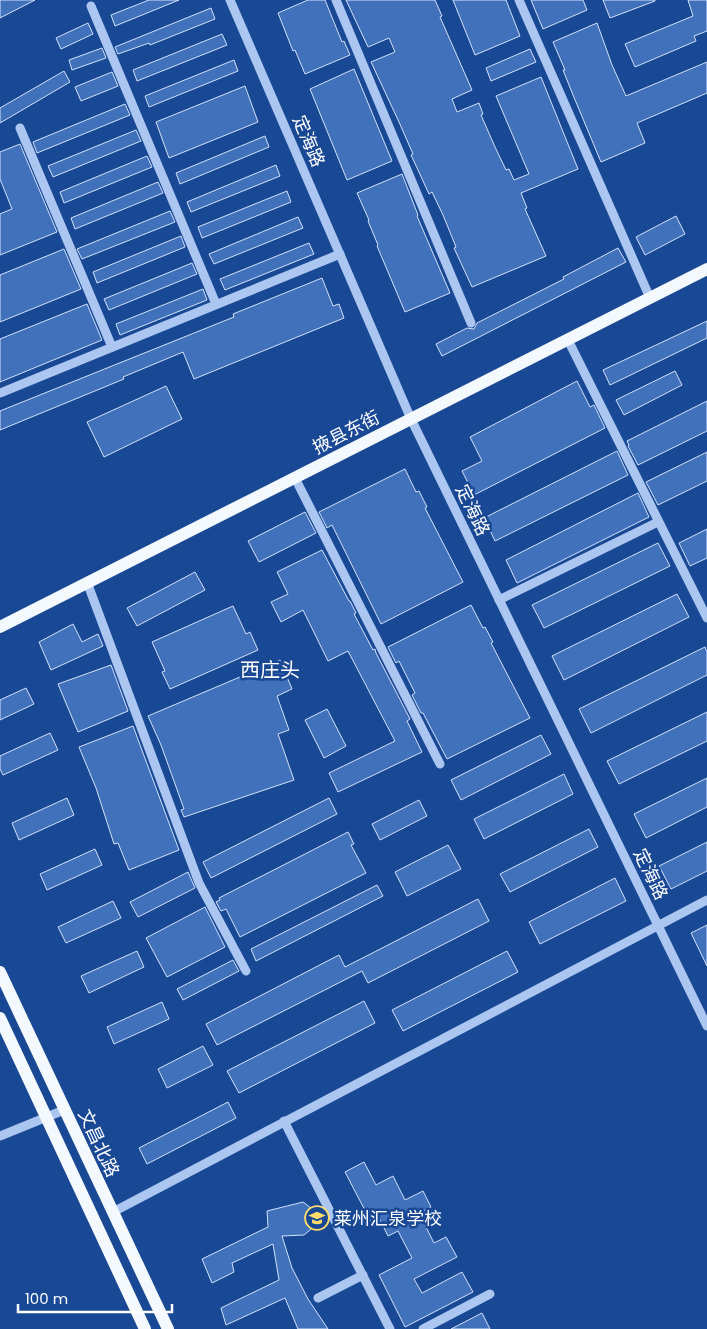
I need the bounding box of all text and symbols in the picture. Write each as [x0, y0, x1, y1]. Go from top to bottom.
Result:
street label: 定海路 [287, 111, 331, 171]
street label: 掖县东街 [308, 405, 384, 459]
street label: 定海路 [450, 480, 496, 540]
district label: 西庄头 [240, 656, 300, 684]
street label: 定海路 [628, 844, 674, 904]
street label: 文昌北路 [72, 1105, 126, 1181]
school or university icon: 莱州汇泉学校 [304, 1205, 330, 1231]
place label: 莱州汇泉学校 [334, 1206, 442, 1231]
scale bar [18, 1282, 171, 1314]
text: 100 m [25, 1288, 68, 1309]

